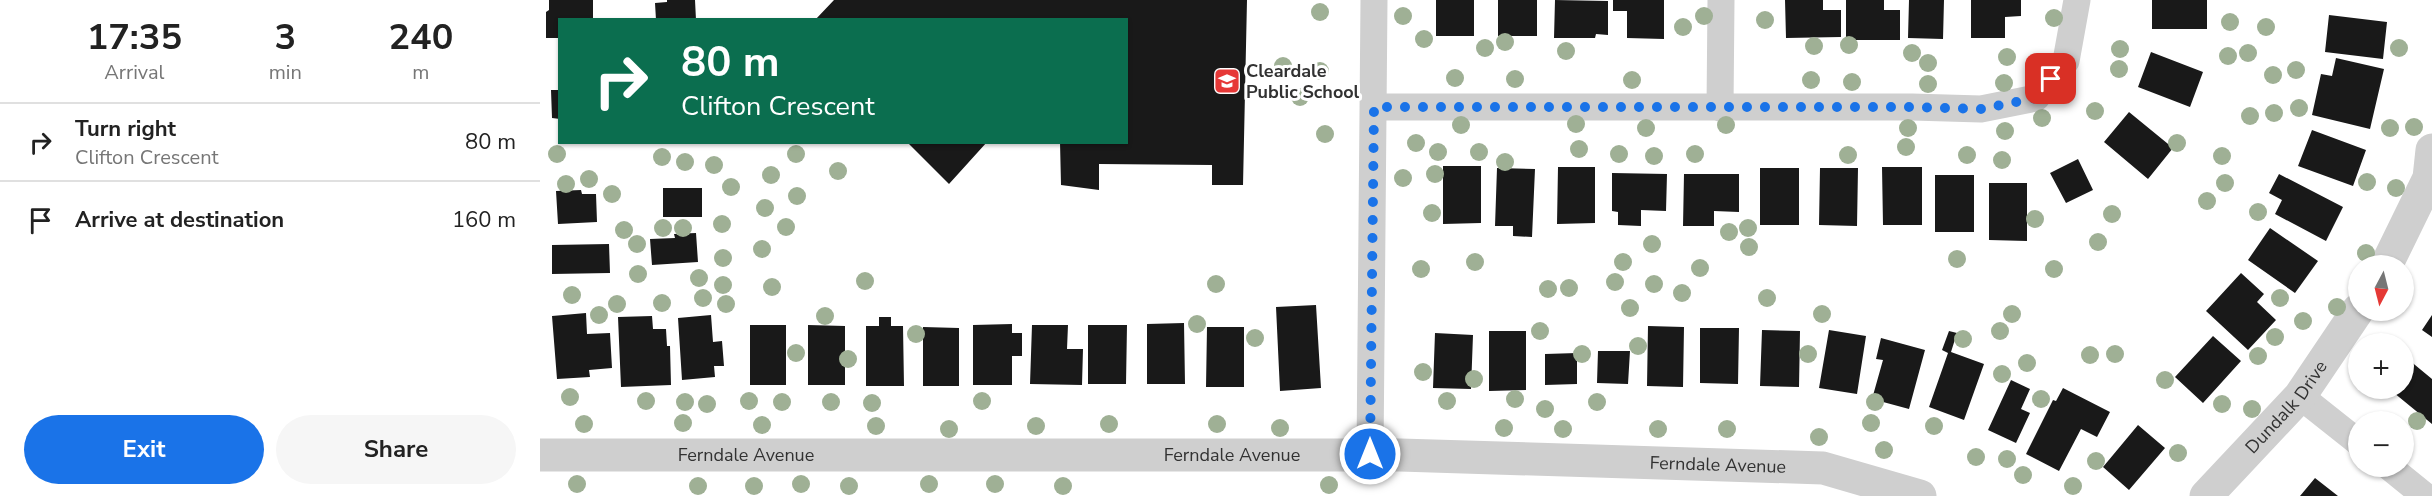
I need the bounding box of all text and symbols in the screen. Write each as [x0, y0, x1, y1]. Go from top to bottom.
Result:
text: 17:35 [87, 13, 182, 62]
text: 3 [274, 13, 296, 62]
text: 240 [388, 13, 453, 62]
text: 80 m [681, 34, 780, 91]
icon: right [582, 42, 660, 120]
pin [2025, 53, 2076, 104]
text: Arrival [104, 59, 164, 86]
text: min [269, 59, 302, 86]
text: m [412, 59, 429, 86]
place label: Cleardale Public School [1246, 59, 1360, 104]
icon: arrive [2034, 62, 2067, 95]
school or university icon: Cleardale Public School [1212, 66, 1242, 96]
text: Clifton Crescent [681, 88, 875, 125]
text: Turn right [75, 114, 176, 144]
icon: right [24, 126, 57, 159]
text: 80 m [465, 127, 516, 157]
text: Clifton Crescent [75, 144, 219, 171]
icon: arrive [24, 204, 57, 237]
text: Arrive at destination [75, 205, 284, 235]
text: 160 m [452, 205, 516, 235]
north arrow [2348, 255, 2414, 321]
map controls [2348, 255, 2414, 477]
button: + [2348, 333, 2414, 399]
street label: Dundalk Drive [2240, 356, 2333, 459]
button: − [2348, 411, 2414, 477]
button: Exit [24, 415, 264, 484]
button: Share [276, 415, 516, 484]
position arrow [1338, 422, 1402, 486]
street label: Ferndale Avenue [678, 443, 814, 467]
street label: Ferndale Avenue [1164, 443, 1300, 467]
street label: Ferndale Avenue [1649, 451, 1786, 479]

